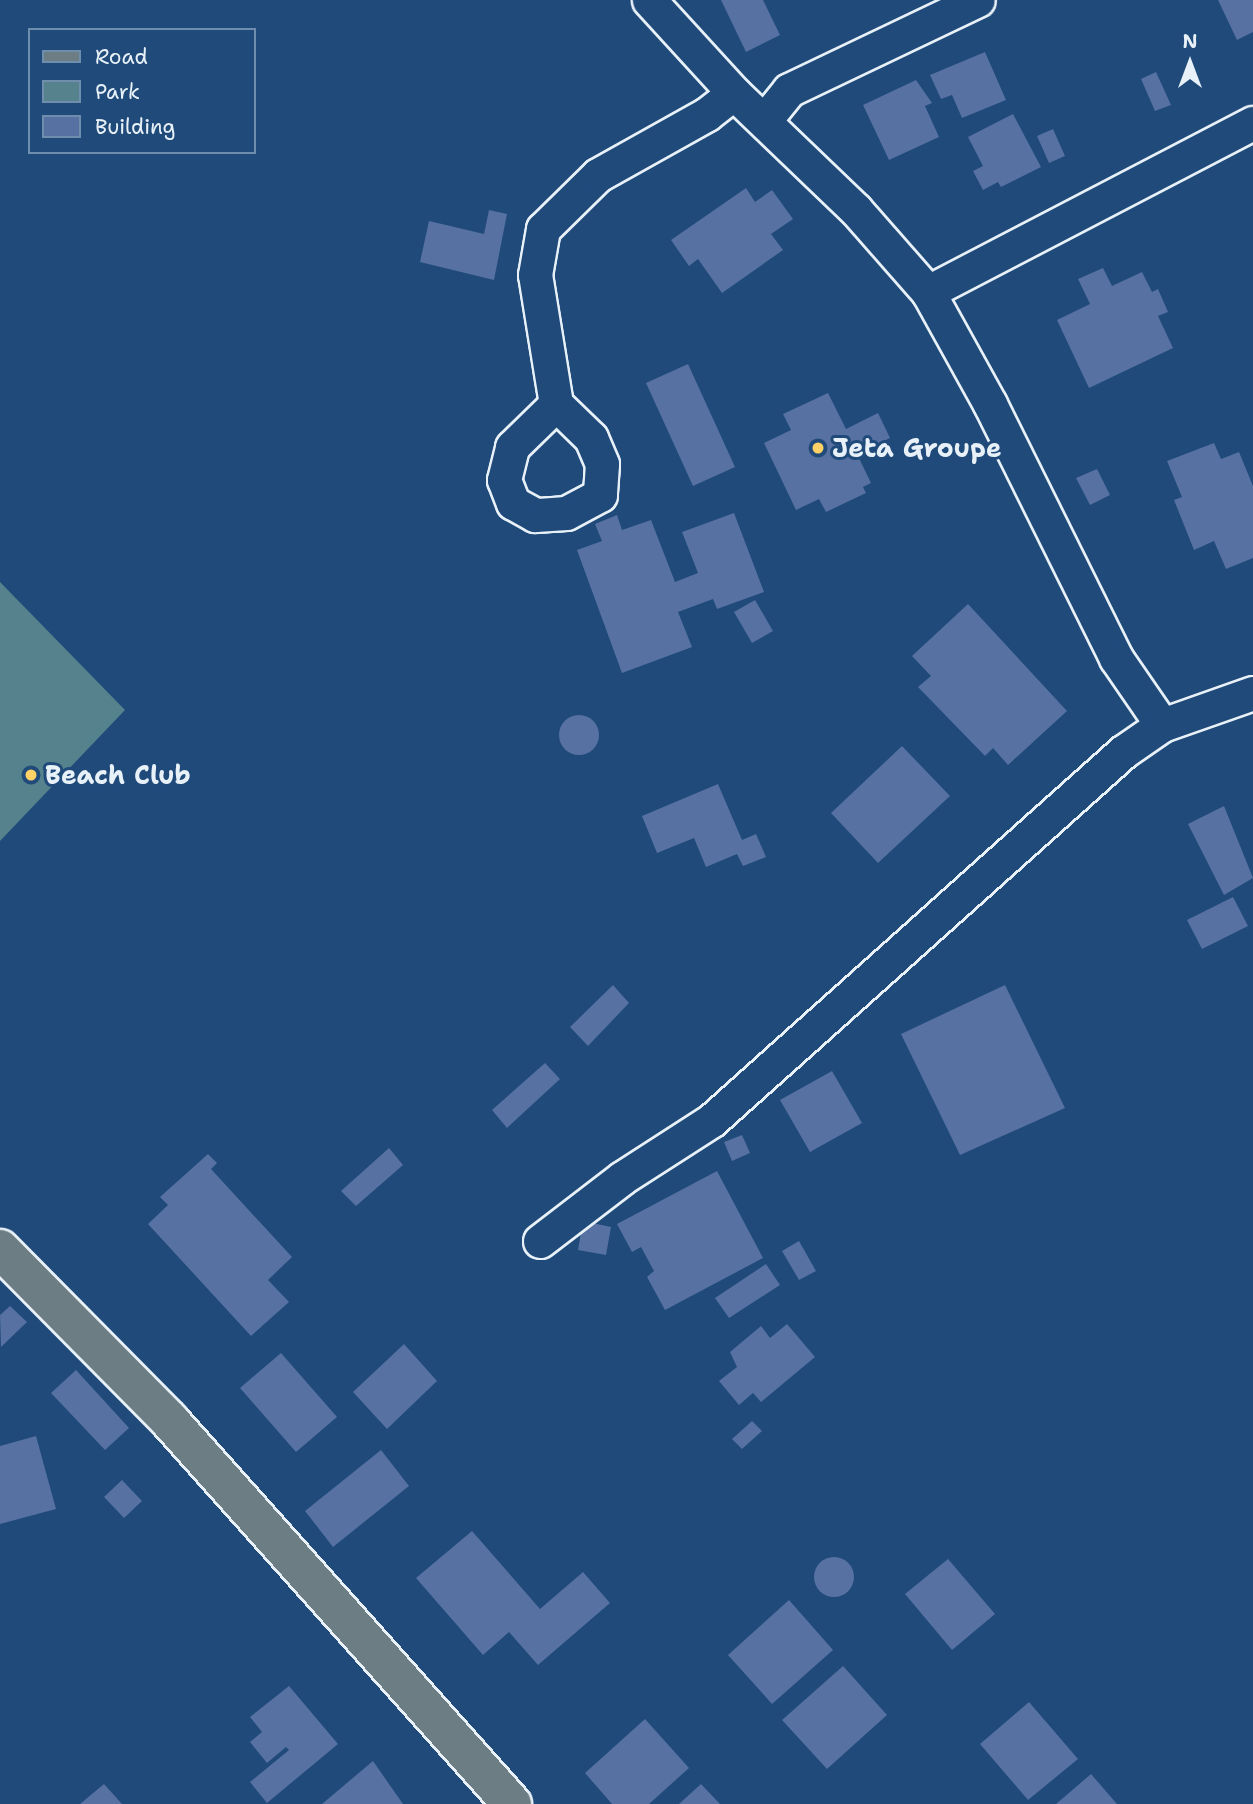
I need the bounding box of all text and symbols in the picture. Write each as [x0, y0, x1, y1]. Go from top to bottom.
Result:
legend [28, 28, 256, 154]
north arrow [1155, 28, 1225, 98]
text: N [1182, 29, 1198, 54]
text: Road [95, 43, 148, 71]
text: Park [95, 78, 140, 106]
text: Building [95, 113, 175, 141]
place label: Jeta Groupe [832, 432, 1002, 464]
marker: Jeta Groupe [810, 440, 826, 456]
place label: Beach Club [45, 759, 191, 791]
marker: Beach Club [23, 767, 39, 783]

